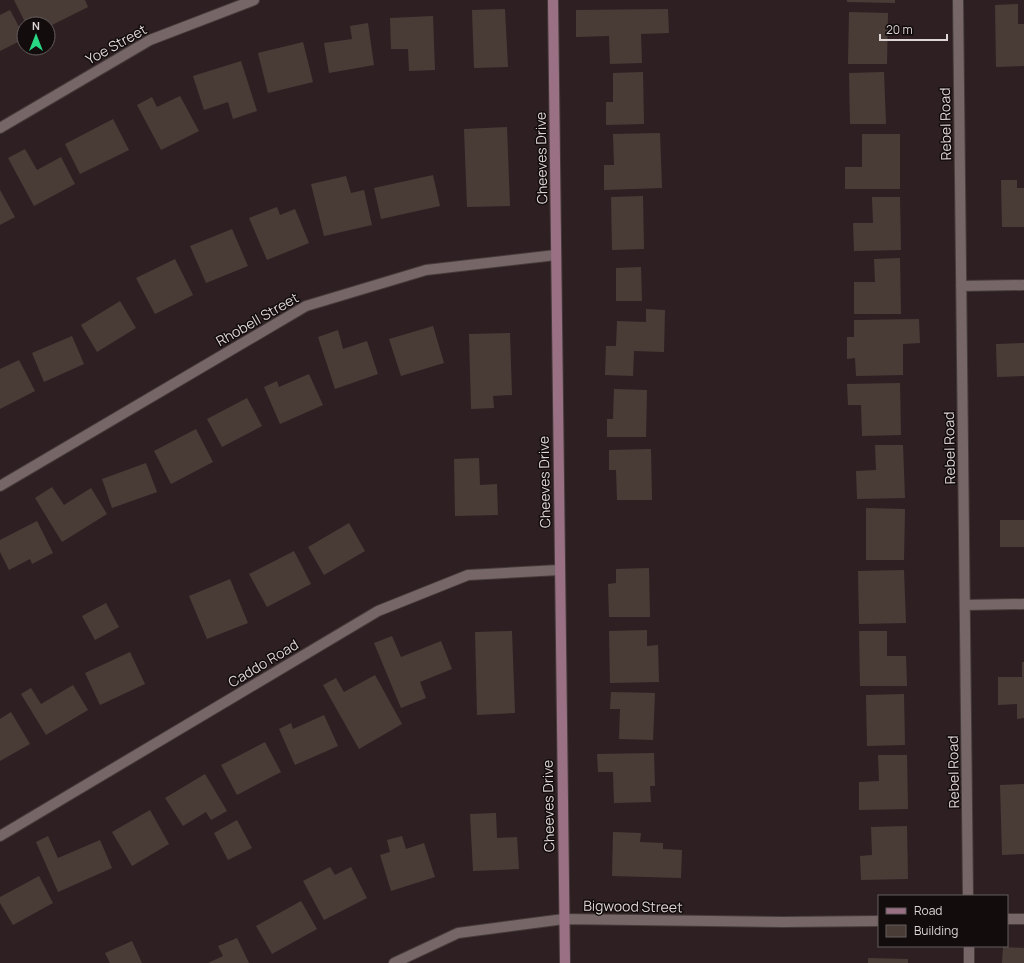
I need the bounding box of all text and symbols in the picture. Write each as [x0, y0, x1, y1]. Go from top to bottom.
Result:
north arrow [16, 16, 56, 56]
scale bar [880, 16, 947, 42]
text: N [32, 18, 40, 33]
street label: Yoe Street [82, 19, 150, 69]
text: 20 m [886, 21, 913, 38]
street label: Rebel Road [935, 87, 955, 161]
street label: Cheeves Drive [531, 112, 551, 204]
street label: Rhobell Street [212, 287, 302, 350]
street label: Rebel Road [939, 411, 959, 485]
street label: Cheeves Drive [534, 436, 554, 528]
street label: Caddo Road [224, 635, 302, 691]
street label: Rebel Road [943, 735, 963, 809]
street label: Cheeves Drive [538, 760, 558, 852]
legend [878, 895, 1008, 947]
street label: Bigwood Street [583, 896, 683, 916]
text: Road [914, 902, 942, 919]
text: Building [914, 922, 958, 939]

